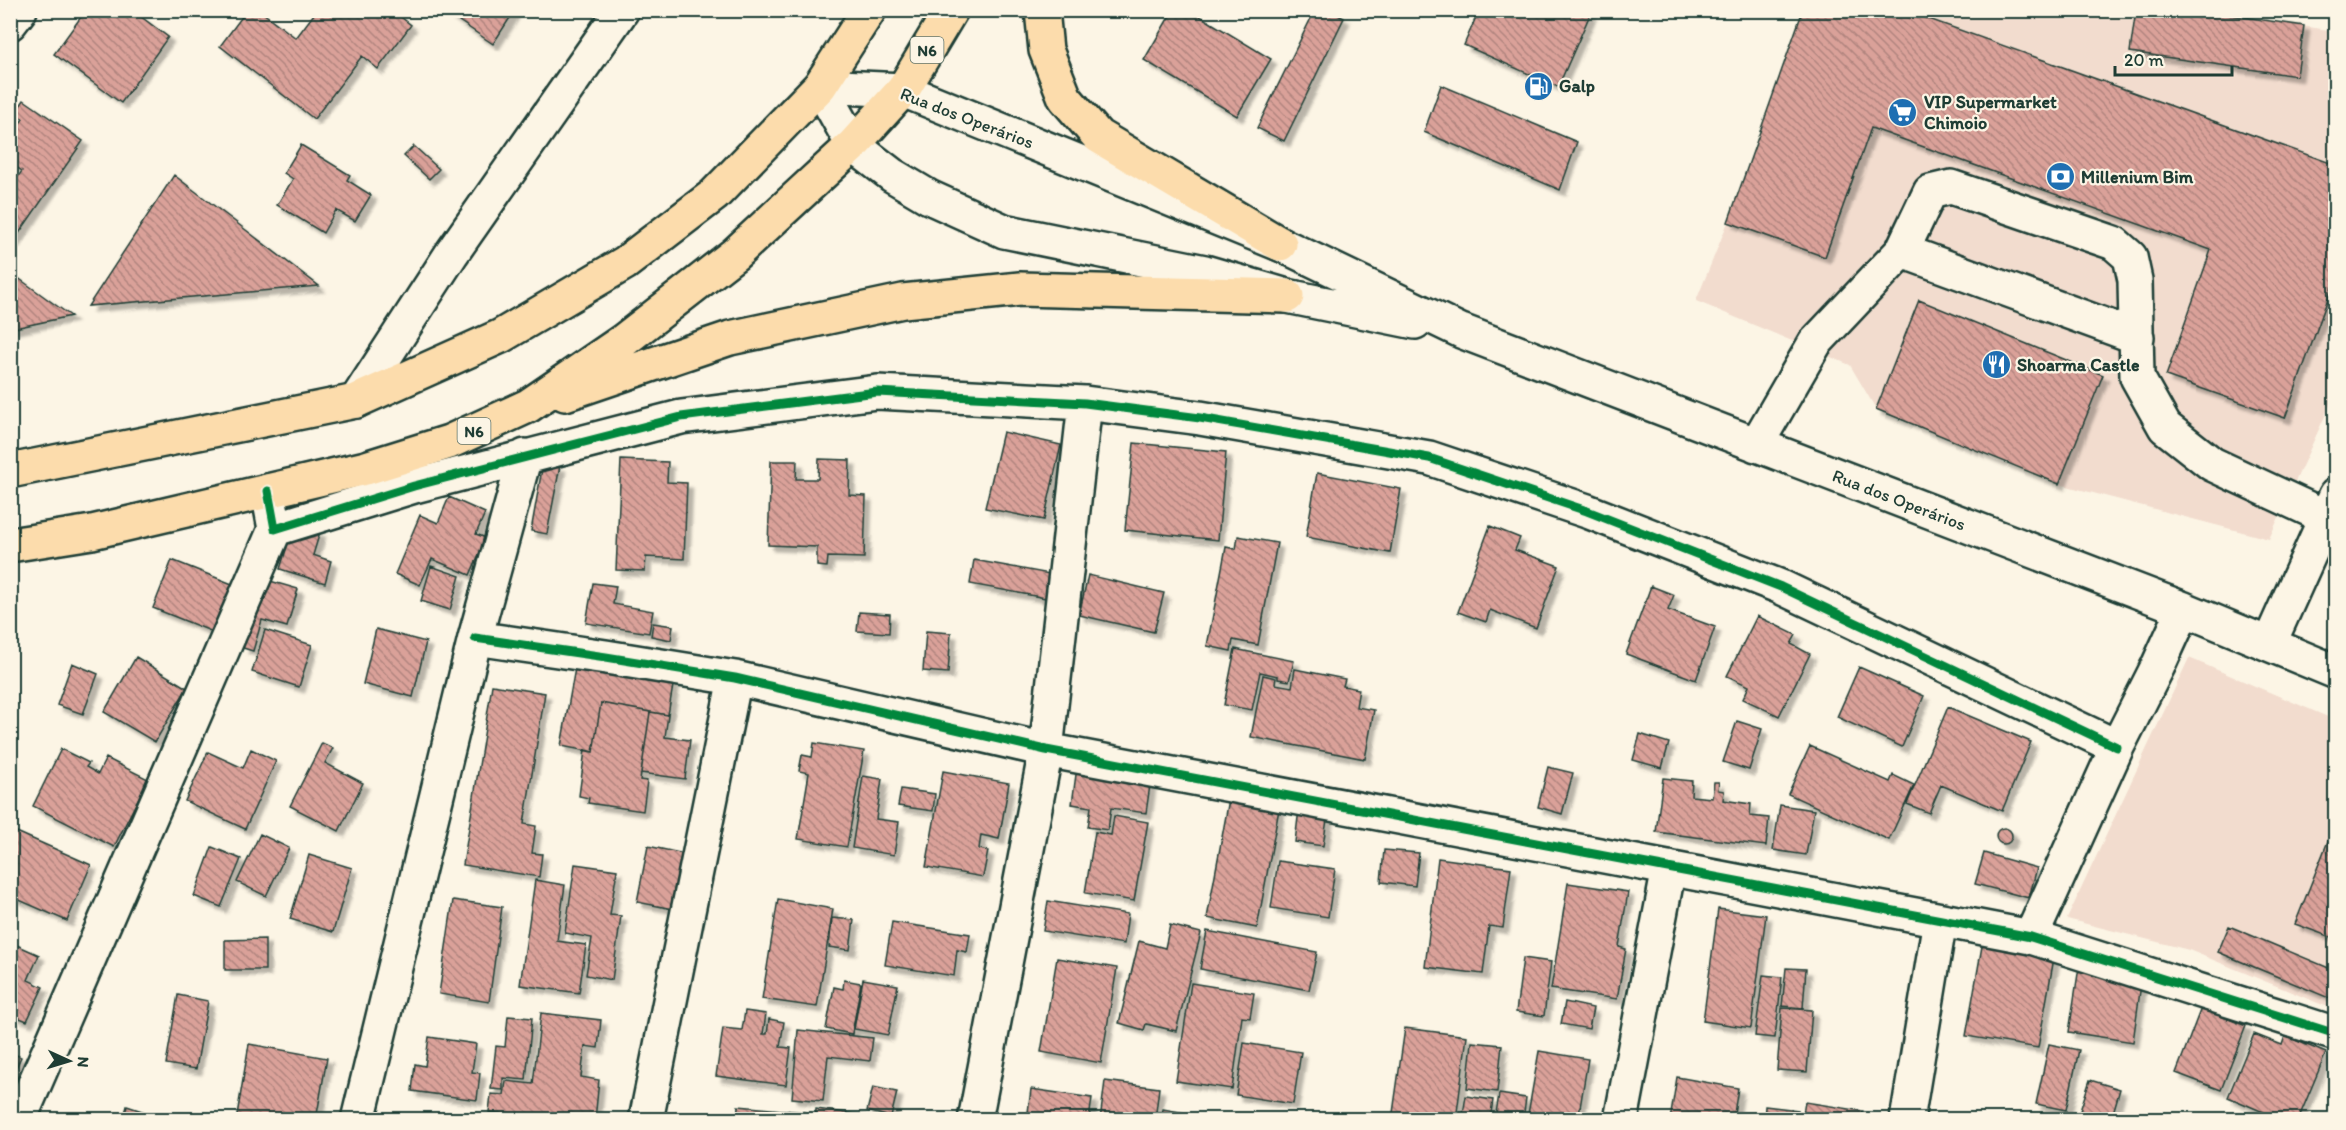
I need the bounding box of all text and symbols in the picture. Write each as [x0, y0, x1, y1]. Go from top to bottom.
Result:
road number: N6 [910, 37, 944, 63]
scale bar [2115, 39, 2232, 77]
text: 20 m [2124, 49, 2164, 71]
fuel station icon: Galp [1522, 70, 1554, 102]
place label: Galp [1559, 75, 1595, 97]
street label: Rua dos Operários [897, 82, 1037, 154]
place label: VIP Supermarket Chimoio [1924, 91, 2057, 134]
supermarket icon: VIP Supermarket Chimoio [1887, 96, 1919, 128]
bank icon: Millenium Bim [2044, 161, 2076, 193]
place label: Millenium Bim [2081, 166, 2194, 188]
restaurant icon: Shoarma Castle [1980, 349, 2012, 381]
place label: Shoarma Castle [2017, 354, 2140, 376]
road number: N6 [458, 418, 490, 444]
street label: Rua dos Operários [1829, 464, 1969, 536]
north arrow [39, 1031, 99, 1091]
text: N [74, 1056, 93, 1068]

